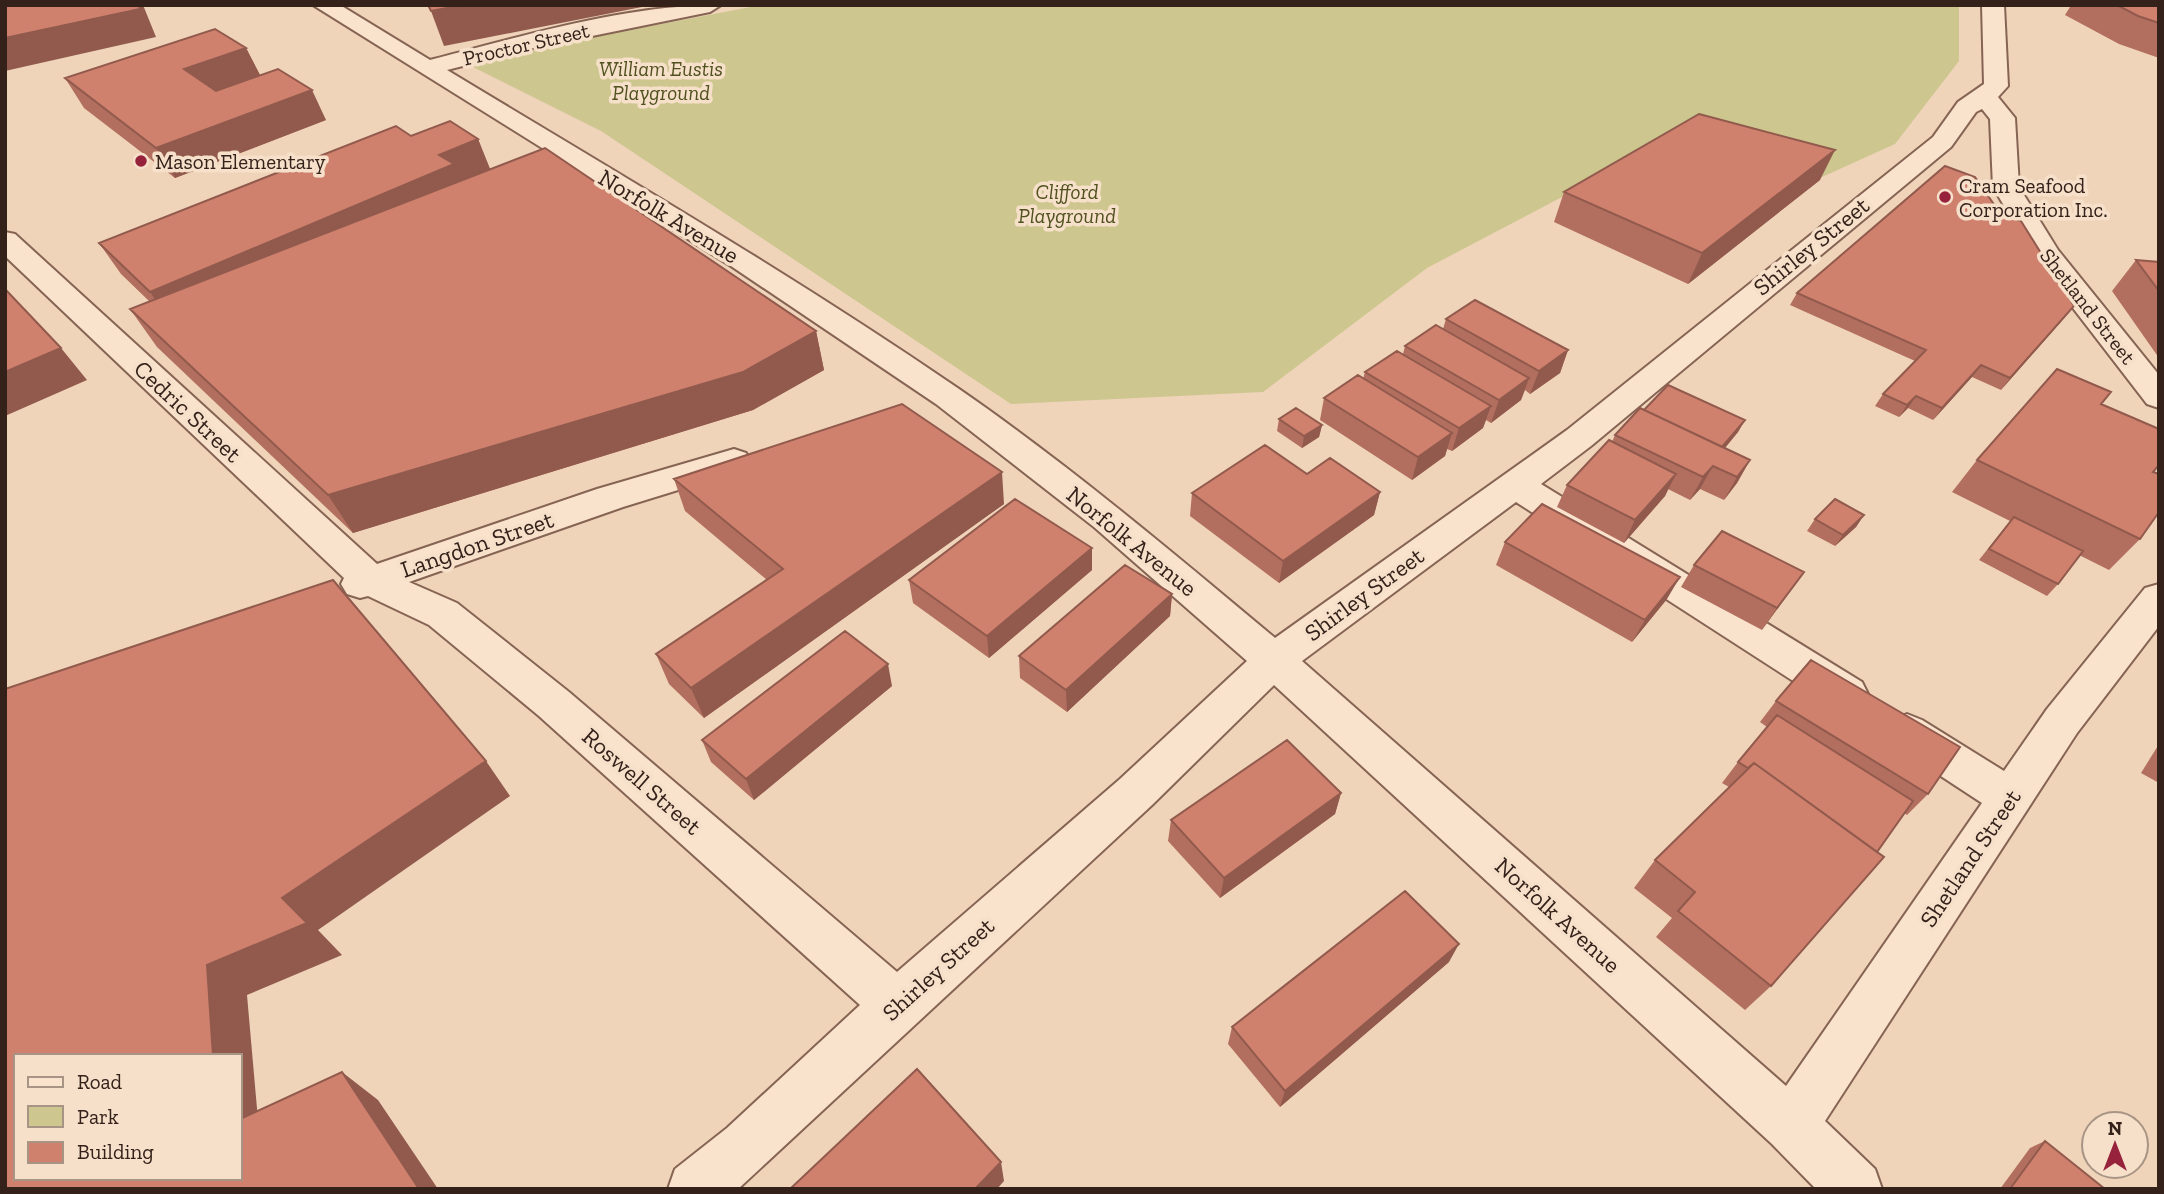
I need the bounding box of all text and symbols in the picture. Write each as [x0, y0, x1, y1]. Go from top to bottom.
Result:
street label: Proctor Street [461, 17, 592, 71]
park label: William Eustis Playground [599, 56, 723, 105]
place label: Mason Elementary [155, 149, 326, 174]
marker: Mason Elementary [133, 153, 149, 169]
street label: Norfolk Avenue [593, 163, 745, 269]
place label: Cram Seafood Corporation Inc. [1959, 173, 2108, 222]
park label: Clifford Playground [1018, 179, 1116, 228]
marker: Cram Seafood Corporation Inc. [1937, 189, 1953, 205]
street label: Shirley Street [1747, 190, 1875, 301]
street label: Shetland Street [2035, 243, 2141, 369]
street label: Cedric Street [128, 354, 248, 468]
street label: Norfolk Avenue [1061, 480, 1203, 602]
street label: Langdon Street [397, 504, 557, 584]
street label: Shirley Street [1299, 541, 1429, 647]
street label: Roswell Street [577, 721, 708, 841]
street label: Shetland Street [1913, 783, 2027, 932]
street label: Norfolk Avenue [1489, 851, 1627, 979]
street label: Shirley Street [876, 911, 1000, 1027]
legend [14, 1054, 242, 1180]
text: Road [77, 1069, 123, 1094]
text: Park [77, 1104, 119, 1129]
north arrow [2080, 1110, 2150, 1180]
text: N [2108, 1117, 2122, 1140]
text: Building [77, 1139, 154, 1164]

